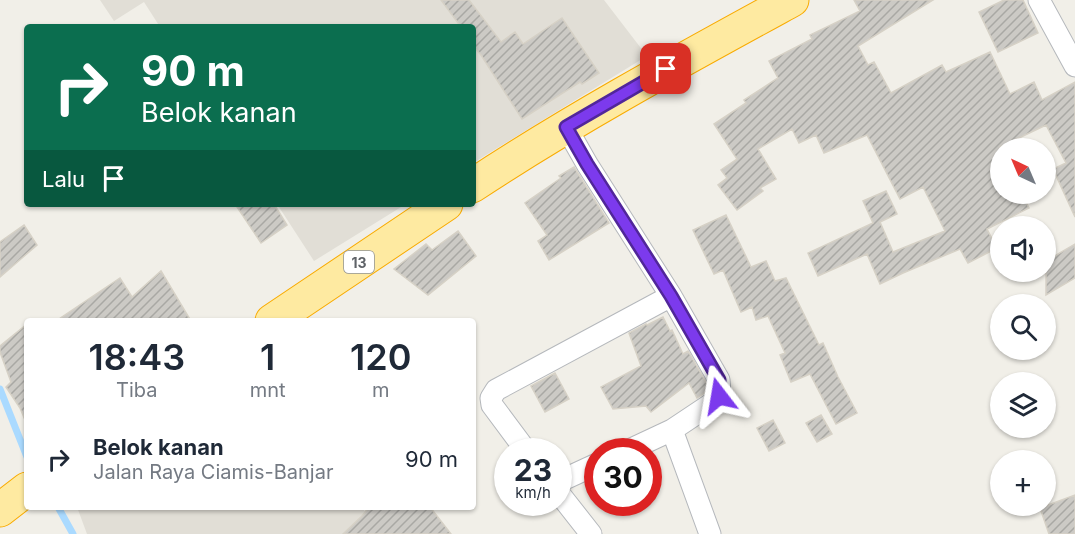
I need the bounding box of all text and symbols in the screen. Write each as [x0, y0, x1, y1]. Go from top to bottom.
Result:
pin [640, 43, 691, 94]
text: 90 m [141, 45, 245, 96]
icon: right [42, 48, 120, 126]
icon: arrive [649, 52, 682, 85]
text: Belok kanan [141, 96, 297, 129]
north arrow [990, 138, 1056, 204]
map controls [990, 138, 1056, 516]
icon: arrive [97, 162, 130, 195]
text: Lalu [42, 166, 85, 192]
button: sound [990, 216, 1056, 282]
road number: 13 [344, 251, 374, 273]
button: search [990, 294, 1056, 360]
text: 18:43 [89, 335, 185, 379]
text: 1 [260, 335, 275, 379]
text: 120 [350, 335, 411, 379]
position arrow [687, 364, 751, 428]
button: layers [990, 372, 1056, 438]
text: Tiba [116, 378, 158, 402]
text: mnt [250, 378, 286, 402]
text: m [372, 378, 390, 402]
text: Belok kanan [93, 434, 224, 460]
speed limit sign: 30 [584, 438, 662, 516]
icon: right [42, 443, 75, 476]
text: 90 m [405, 446, 458, 472]
button: + [990, 450, 1056, 516]
text: 23 [514, 452, 552, 488]
text: Jalan Raya Ciamis-Banjar [93, 460, 333, 484]
text: km/h [515, 483, 551, 502]

